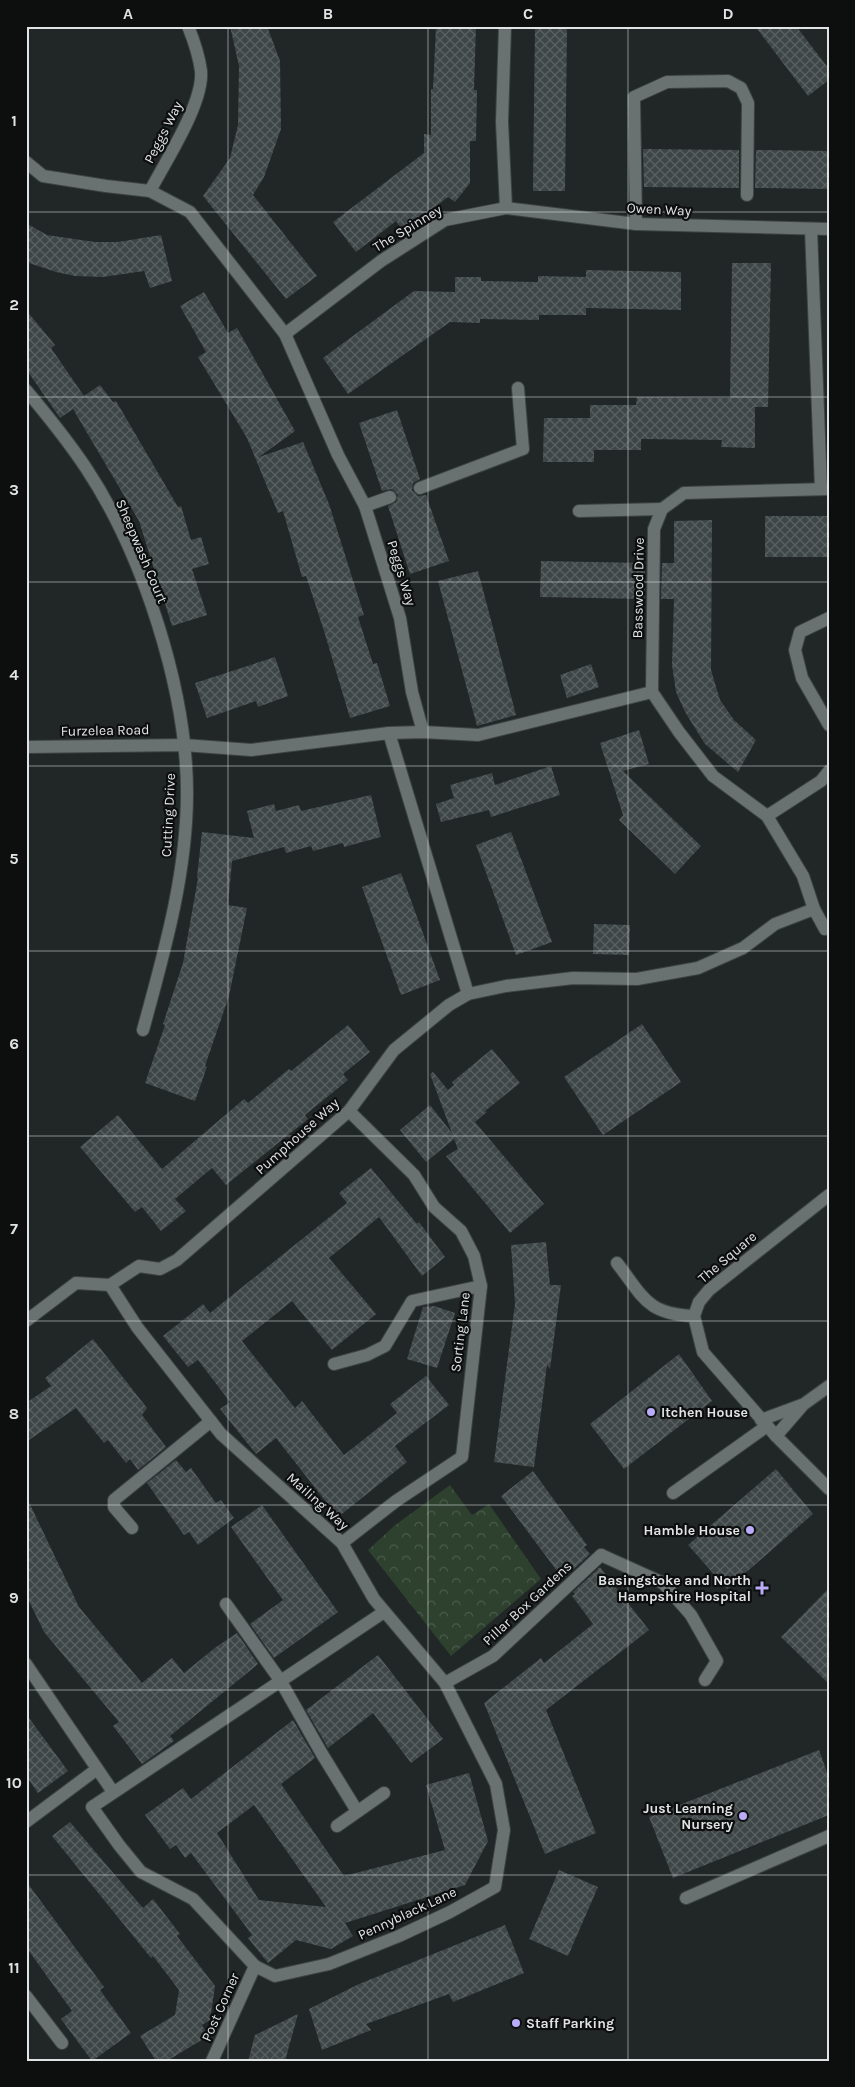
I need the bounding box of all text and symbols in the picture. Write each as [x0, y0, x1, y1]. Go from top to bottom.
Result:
text: A [123, 4, 133, 23]
text: B [323, 4, 333, 23]
text: C [523, 4, 533, 23]
text: D [723, 4, 734, 23]
street label: Peggs Way [141, 98, 187, 166]
text: 1 [11, 111, 17, 130]
street label: Owen Way [626, 199, 692, 220]
street label: The Spinney [370, 201, 445, 256]
text: 2 [9, 295, 19, 314]
text: 3 [9, 480, 19, 499]
street label: Sheepwash Court [112, 497, 171, 606]
street label: Basswood Drive [629, 537, 648, 639]
street label: Peggs Way [383, 538, 420, 608]
text: 4 [9, 665, 19, 684]
street label: Furzelea Road [60, 721, 150, 740]
street label: Cutting Drive [158, 773, 179, 857]
text: 5 [9, 849, 19, 868]
text: 6 [9, 1034, 19, 1053]
street label: Pumphouse Way [252, 1094, 343, 1178]
text: 7 [10, 1219, 18, 1238]
street label: The Square [695, 1228, 760, 1287]
street label: Sorting Lane [447, 1291, 474, 1373]
text: 8 [9, 1404, 19, 1423]
place label: Itchen House [661, 1404, 748, 1421]
marker: Itchen House [645, 1406, 657, 1418]
street label: Mailing Way [283, 1469, 353, 1534]
place label: Hamble House [643, 1522, 740, 1539]
marker: Hamble House [744, 1524, 756, 1536]
street label: Pillar Box Gardens [479, 1558, 575, 1649]
place label: Basingstoke and North Hampshire Hospital [598, 1572, 751, 1605]
marker: Basingstoke and North Hampshire Hospital [755, 1581, 769, 1595]
text: 9 [9, 1588, 19, 1607]
text: 10 [6, 1773, 22, 1792]
place label: Just Learning Nursery [643, 1800, 733, 1833]
marker: Just Learning Nursery [737, 1810, 749, 1822]
street label: Pennyblack Lane [355, 1883, 459, 1944]
text: 11 [8, 1958, 20, 1977]
street label: Post Corner [198, 1969, 244, 2044]
place label: Staff Parking [526, 2015, 614, 2032]
marker: Staff Parking [510, 2017, 522, 2029]

